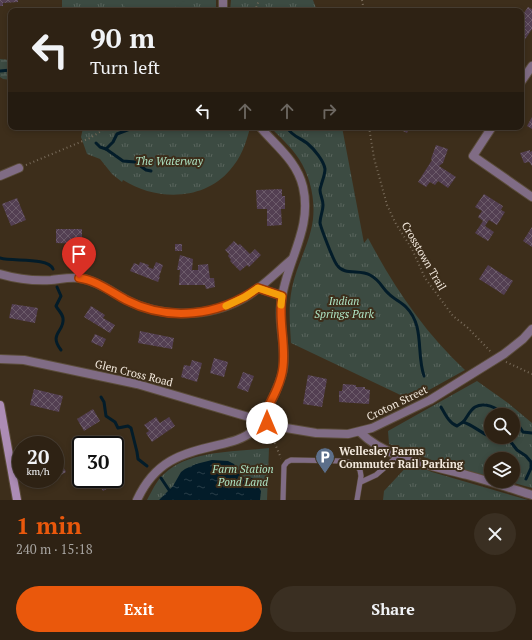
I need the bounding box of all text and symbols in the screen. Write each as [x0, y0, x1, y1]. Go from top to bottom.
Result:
text: 90 m [90, 19, 155, 56]
icon: left [24, 24, 76, 76]
text: Turn left [90, 55, 160, 79]
icon: left [192, 100, 214, 122]
icon: ahead [234, 100, 256, 122]
icon: ahead [276, 100, 298, 122]
icon: right [318, 100, 340, 122]
park label: The Waterway [135, 154, 204, 168]
street label: Crosstown Trail [399, 219, 449, 293]
pin [62, 237, 96, 278]
icon: arrive [68, 243, 90, 265]
park label: Indian Springs Park [314, 294, 374, 321]
street label: Glen Cross Road [94, 357, 174, 389]
street label: Croton Street [364, 382, 430, 424]
position arrow [246, 402, 288, 444]
map controls [484, 408, 520, 488]
button: search [484, 408, 520, 444]
speed limit sign: 30 [72, 436, 124, 488]
text: 20 [27, 443, 49, 470]
place label: Wellesley Farms Commuter Rail Parking [339, 444, 464, 471]
parking icon: Wellesley Farms Commuter Rail Parking [314, 446, 336, 474]
button: layers [484, 452, 520, 488]
park label: Farm Station Pond Land [211, 462, 274, 489]
text: km/h [26, 465, 50, 478]
text: 1 min [16, 509, 82, 541]
button: close [474, 513, 516, 555]
text: 240 m · 15:18 [16, 540, 93, 558]
button: Exit [16, 586, 262, 632]
button: Share [270, 586, 516, 632]

